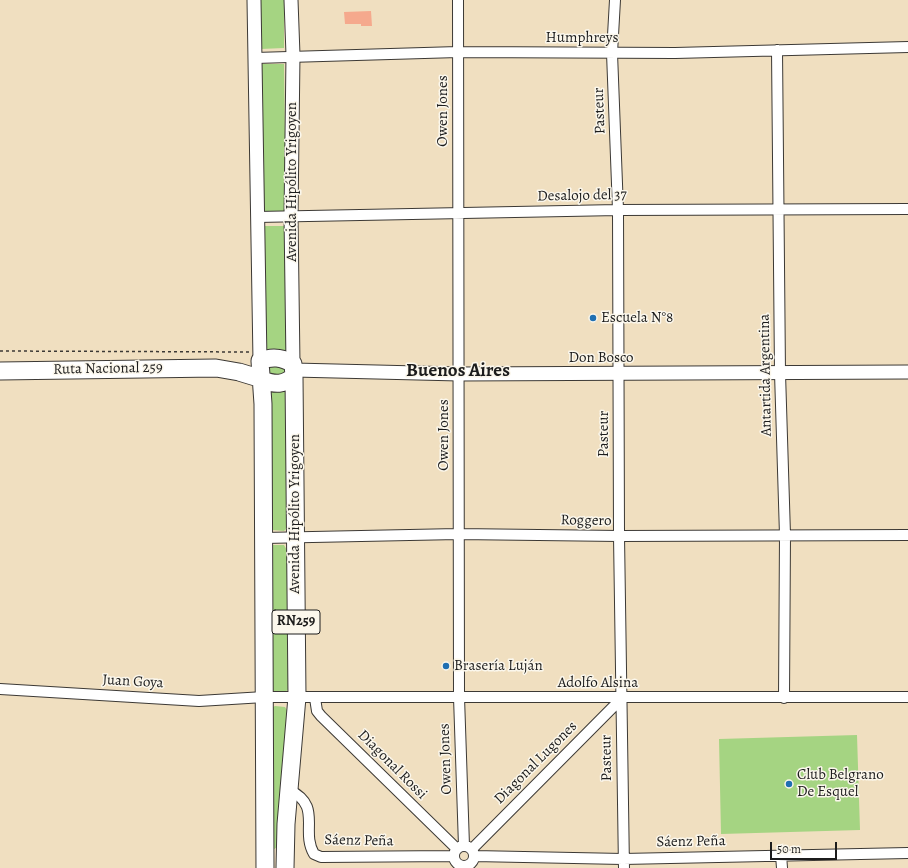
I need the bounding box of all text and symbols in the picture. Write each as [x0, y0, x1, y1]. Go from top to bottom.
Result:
street label: Humphreys [546, 29, 618, 47]
street label: Owen Jones [434, 75, 452, 147]
street label: Pasteur [590, 87, 610, 135]
street label: Avenida Hipólito Yrigoyen [283, 102, 301, 262]
street label: Desalojo del 37 [537, 186, 627, 206]
place label: Escuela N°8 [601, 309, 673, 327]
marker: Escuela N°8 [588, 313, 598, 323]
street label: Antartida Argentina [756, 314, 776, 436]
street label: Don Bosco [568, 349, 634, 367]
street label: Ruta Nacional 259 [53, 359, 163, 379]
district label: Buenos Aires [406, 360, 510, 382]
street label: Owen Jones [435, 399, 453, 471]
street label: Pasteur [595, 411, 613, 457]
street label: Avenida Hipólito Yrigoyen [286, 434, 304, 594]
street label: Roggero [560, 512, 612, 530]
road number: RN259 [272, 610, 320, 634]
place label: Brasería Luján [454, 657, 543, 675]
marker: Brasería Luján [441, 661, 451, 671]
street label: Juan Goya [102, 671, 164, 693]
street label: Adolfo Alsina [558, 674, 638, 692]
street label: Diagonal Lugones [491, 718, 581, 808]
street label: Owen Jones [436, 723, 456, 795]
street label: Diagonal Rossi [353, 726, 431, 804]
street label: Pasteur [598, 735, 616, 781]
place label: Club Belgrano De Esquel [797, 766, 884, 801]
marker: Club Belgrano De Esquel [784, 779, 794, 789]
street label: Sáenz Peña [324, 831, 394, 851]
street label: Sáenz Peña [656, 832, 726, 852]
scale bar [772, 834, 839, 860]
text: 50 m [777, 841, 801, 857]

